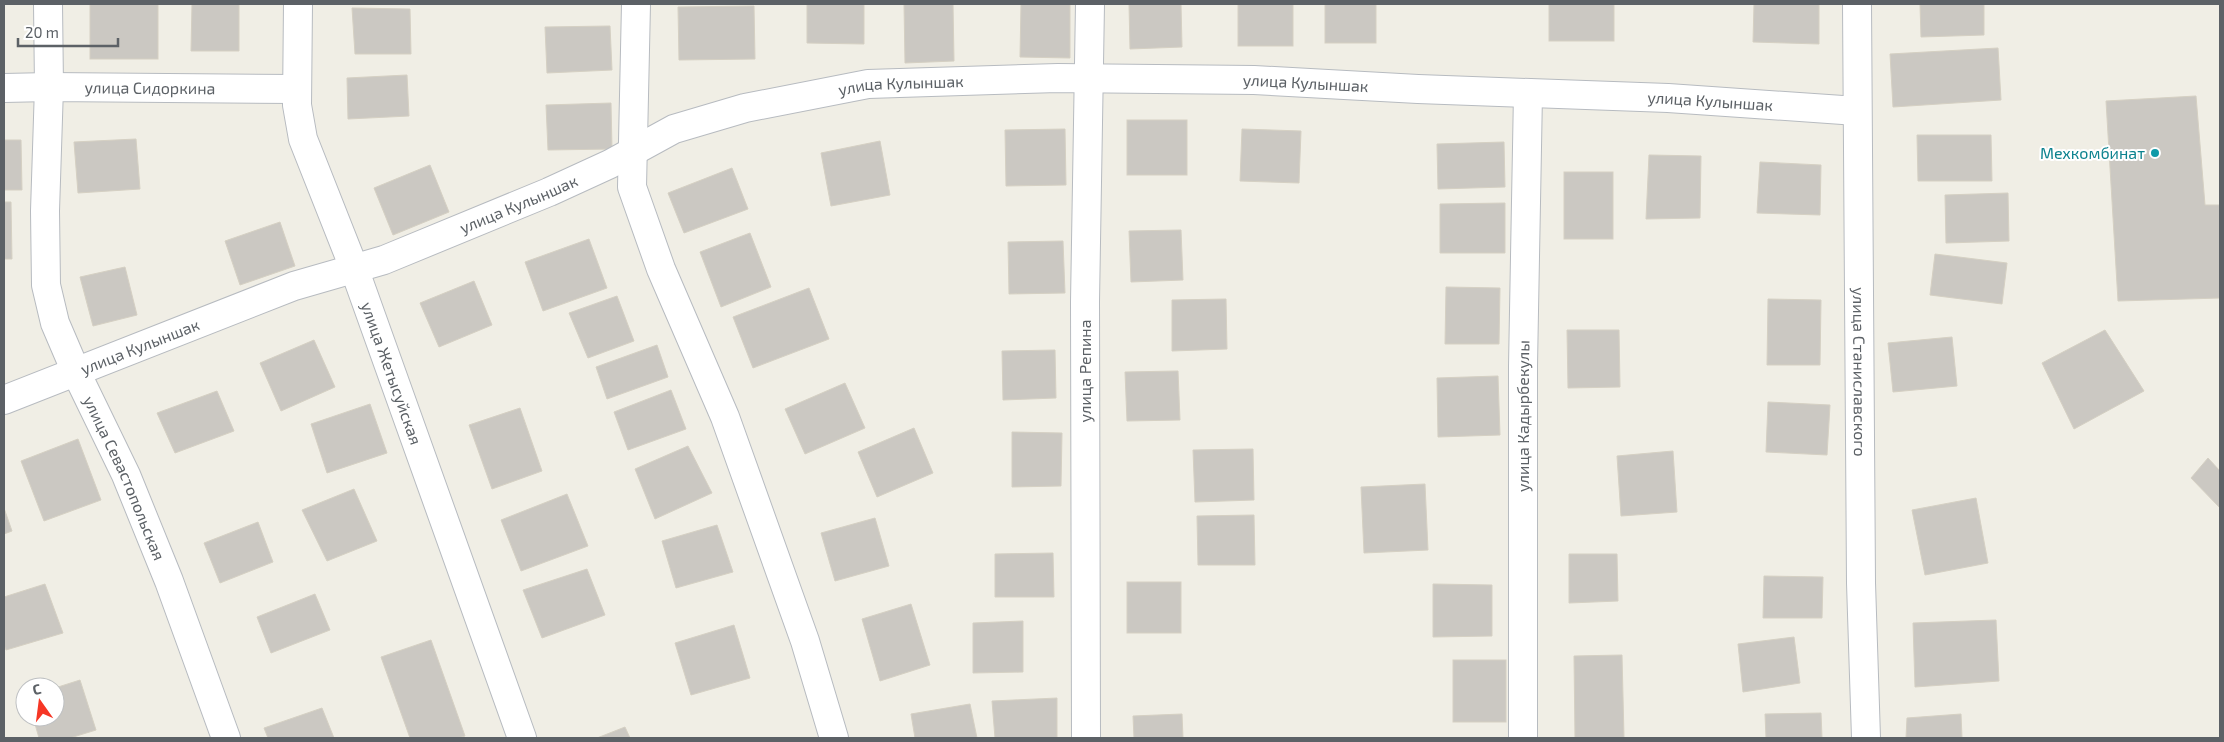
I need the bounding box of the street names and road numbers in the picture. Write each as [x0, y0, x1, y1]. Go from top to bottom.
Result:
street label: улица Кулыншак [1243, 70, 1369, 95]
street label: улица Кулыншак [837, 71, 964, 100]
street label: улица Сидоркина [85, 77, 215, 97]
street label: улица Кулыншак [1647, 87, 1774, 114]
street label: улица Кулыншак [457, 170, 581, 238]
street label: улица Станиславского [1849, 287, 1870, 457]
street label: улица Жетысуйская [357, 299, 426, 447]
street label: улица Кулыншак [78, 314, 202, 379]
street label: улица Репина [1075, 320, 1095, 423]
street label: улица Кадырбекулы [1513, 340, 1533, 492]
street label: улица Севастопольская [79, 392, 169, 563]

